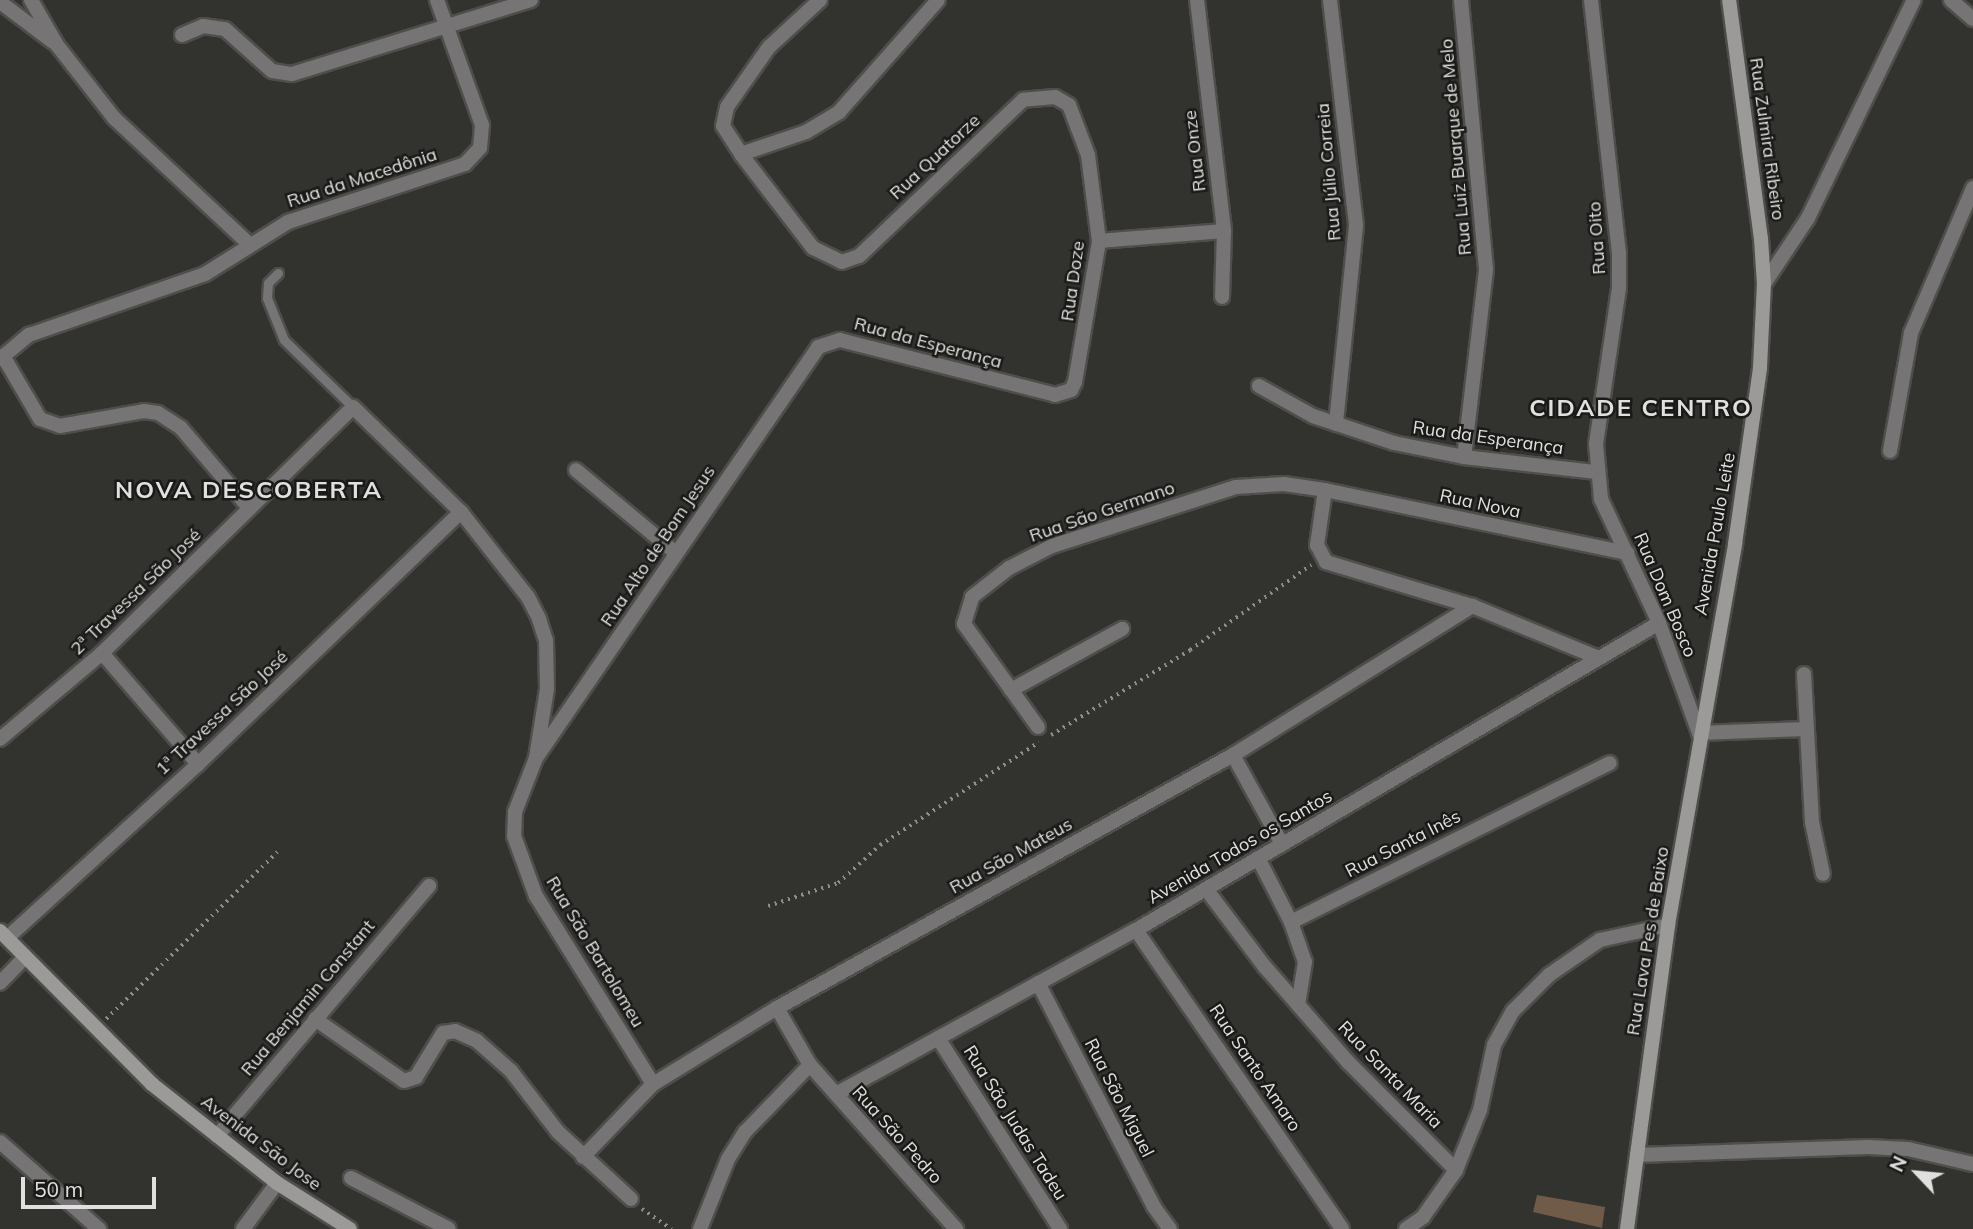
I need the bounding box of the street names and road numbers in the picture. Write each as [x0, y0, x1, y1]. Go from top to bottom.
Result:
street label: Rua Luiz Buarque de Melo [1436, 38, 1476, 256]
street label: Rua Zulmira Ribeiro [1745, 56, 1789, 222]
street label: Rua Júlio Correia [1312, 102, 1346, 242]
street label: Rua Onze [1179, 109, 1211, 193]
street label: Rua Quatorze [885, 110, 985, 204]
street label: Rua da Macedônia [284, 144, 440, 212]
street label: Rua Oito [1584, 201, 1610, 275]
street label: Rua Doze [1057, 239, 1089, 323]
street label: Rua da Esperança [852, 313, 1004, 373]
street label: Rua da Esperança [1411, 417, 1565, 459]
street label: Avenida Paulo Leite [1690, 451, 1740, 617]
street label: Rua Alto de Bom Jesus [596, 461, 720, 631]
street label: Rua São Germano [1027, 477, 1177, 547]
street label: Rua Nova [1438, 485, 1522, 523]
street label: 2ª Travessa São José [66, 524, 206, 660]
street label: Rua Dom Bosco [1629, 530, 1701, 660]
street label: 1ª Travessa São José [152, 646, 292, 780]
street label: Avenida Todos os Santos [1144, 785, 1336, 909]
street label: Rua Santa Inês [1342, 806, 1464, 882]
street label: Rua São Mateus [946, 813, 1076, 899]
street label: Rua Lava Pes de Baixo [1622, 845, 1674, 1037]
street label: Rua São Bartolomeu [541, 873, 649, 1031]
street label: Rua Benjamin Constant [237, 916, 379, 1080]
street label: Rua Santo Amaro [1204, 1000, 1306, 1136]
street label: Rua Santa Maria [1333, 1017, 1447, 1133]
street label: Rua São Miguel [1080, 1035, 1158, 1161]
street label: Rua São Judas Tadeu [959, 1042, 1071, 1204]
street label: Rua São Pedro [848, 1082, 946, 1188]
street label: Avenida São Jose [197, 1091, 325, 1195]

